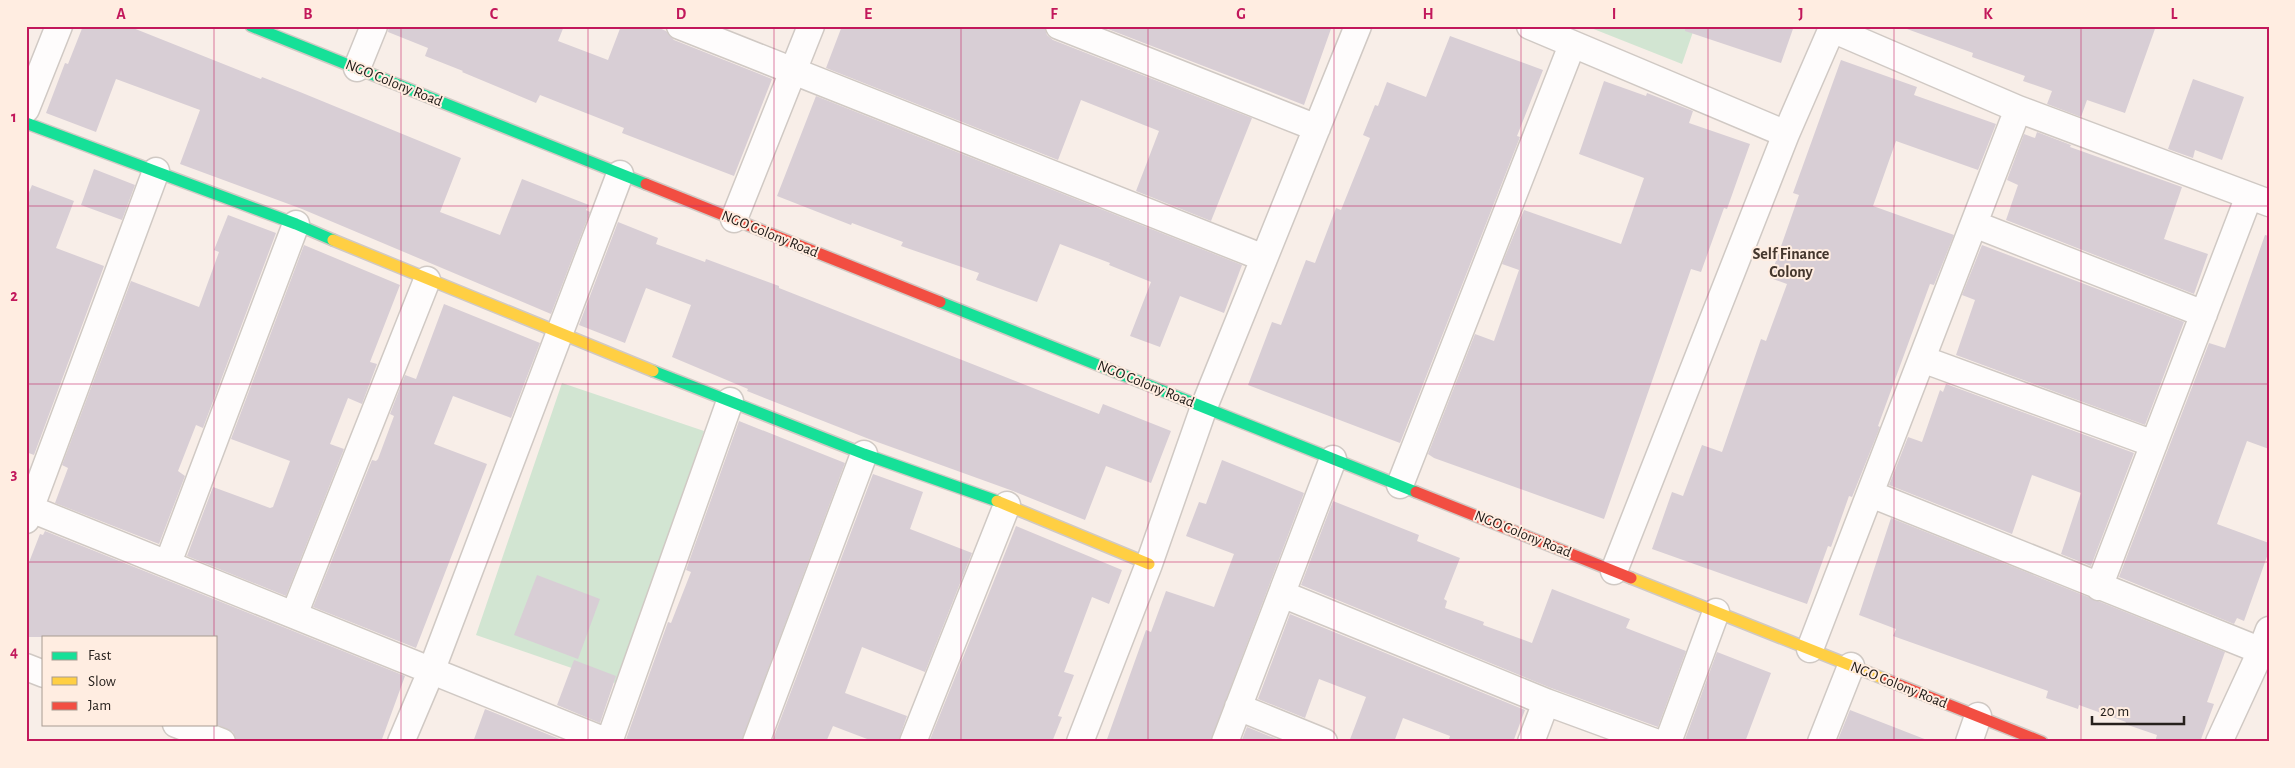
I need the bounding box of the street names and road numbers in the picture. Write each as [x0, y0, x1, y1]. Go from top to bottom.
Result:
street label: NGO Colony Road [343, 57, 445, 109]
street label: NGO Colony Road [719, 208, 821, 260]
street label: NGO Colony Road [1095, 358, 1197, 410]
street label: NGO Colony Road [1472, 508, 1574, 560]
street label: NGO Colony Road [1848, 659, 1950, 711]

